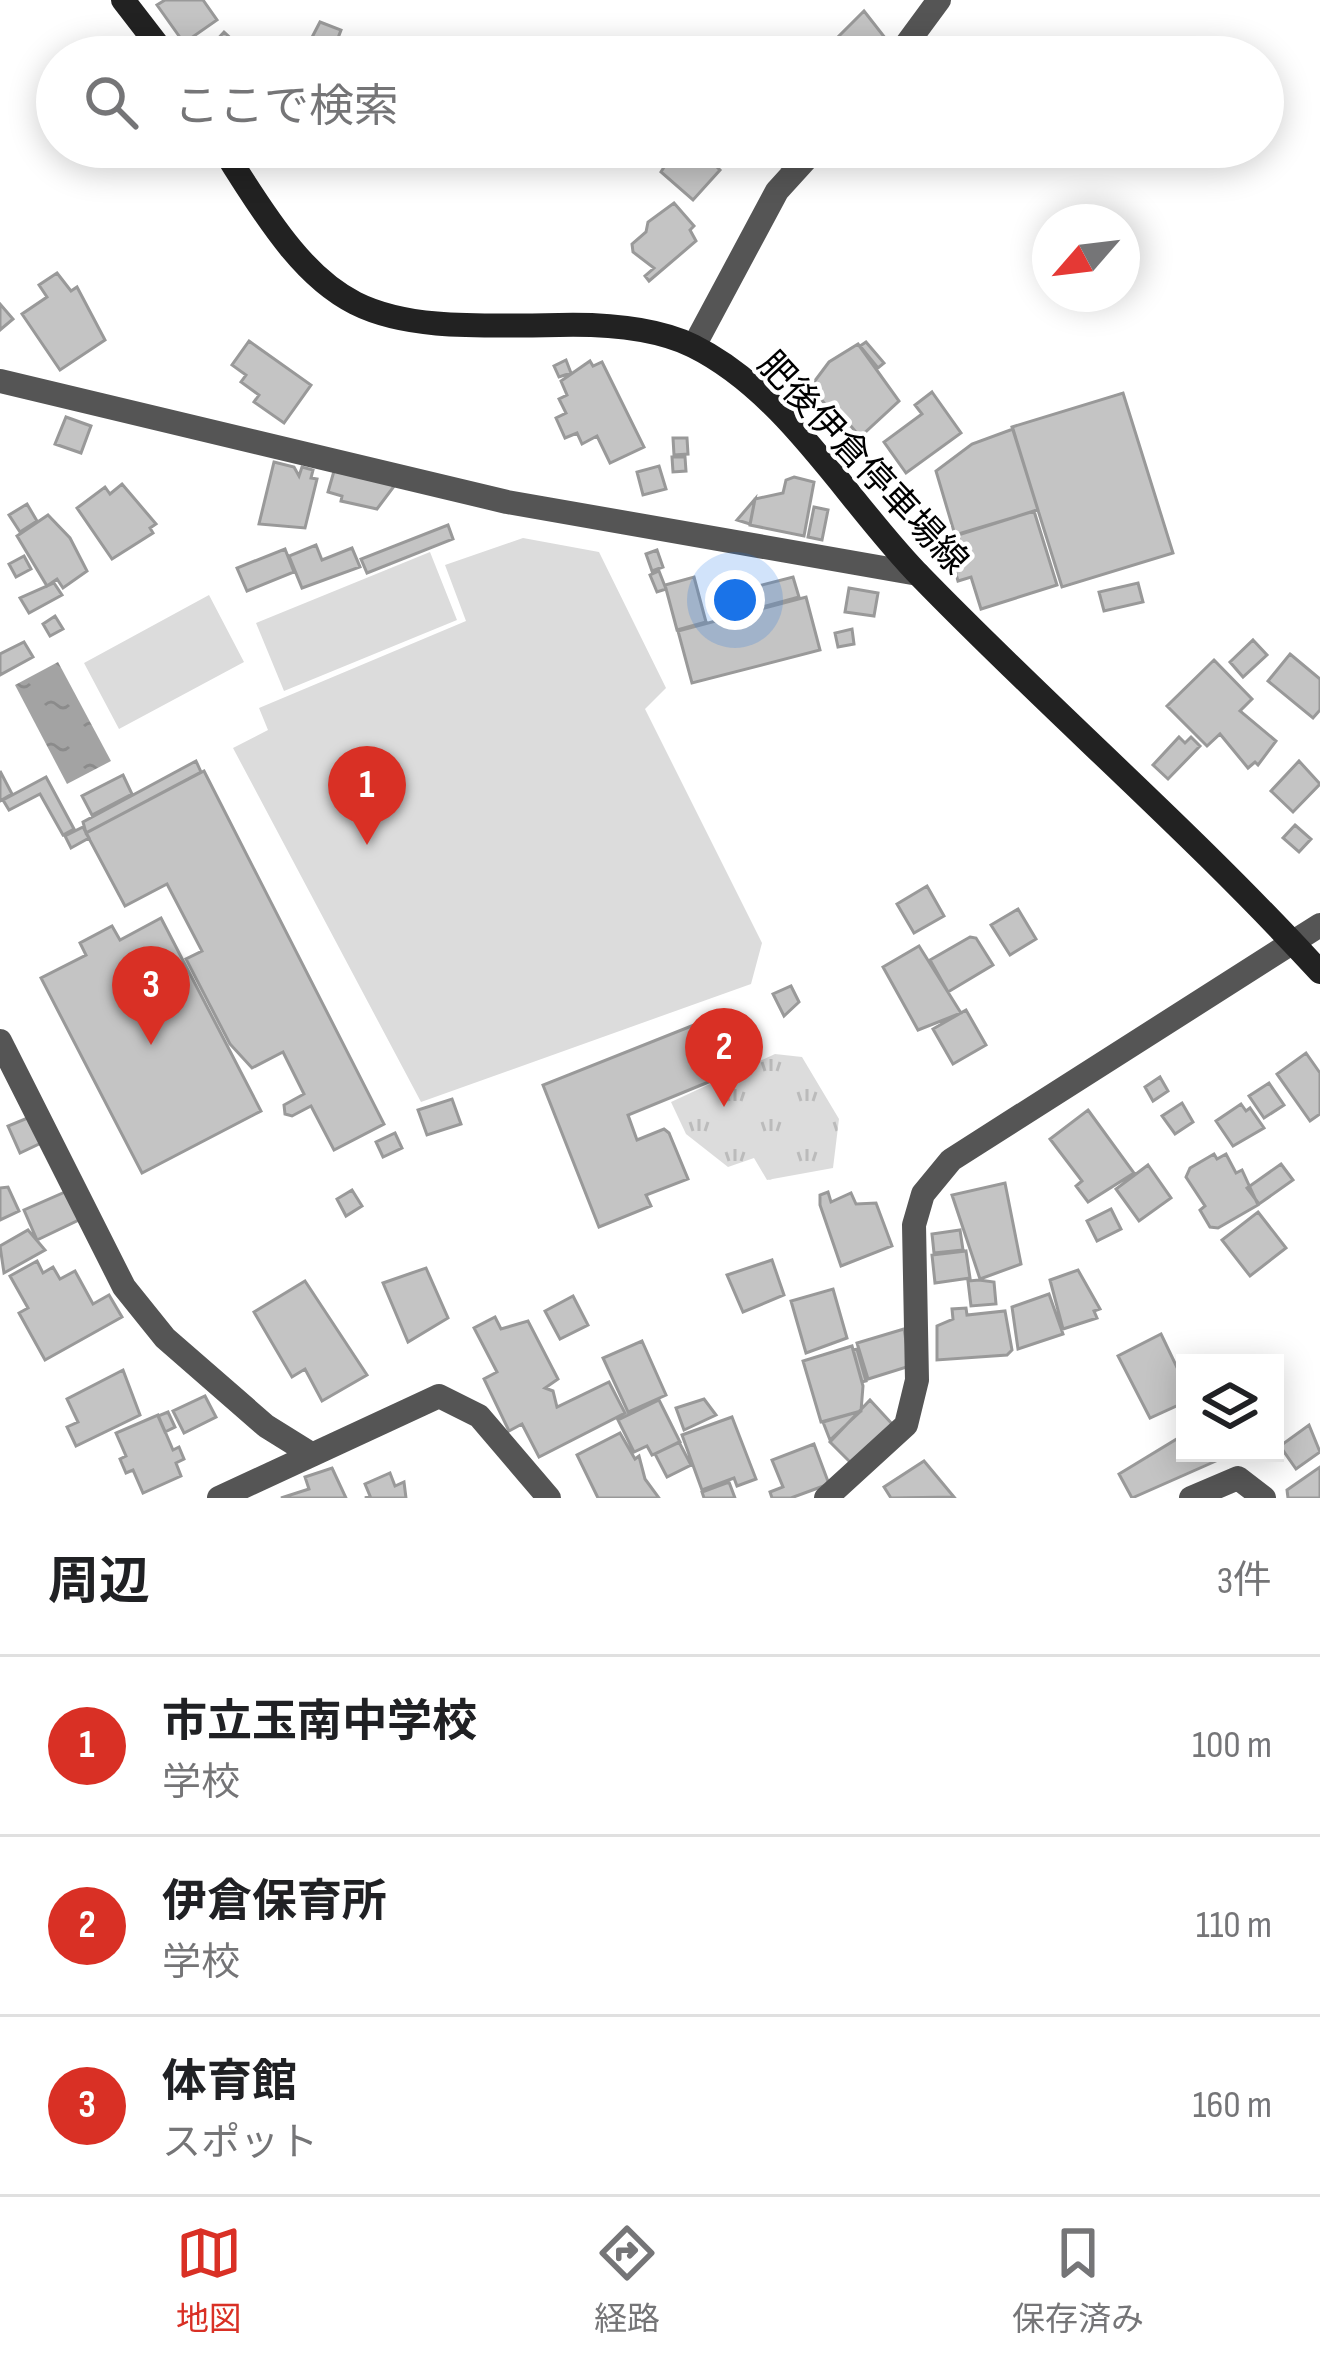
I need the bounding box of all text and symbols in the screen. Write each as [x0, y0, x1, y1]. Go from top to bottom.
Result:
search box [36, 36, 1284, 168]
icon: search [78, 69, 144, 135]
text: ここで検索 [174, 80, 399, 135]
north arrow [1032, 204, 1140, 312]
street label: 肥後伊倉停車場線 [748, 344, 976, 584]
your location [705, 570, 765, 630]
pin: 1 [328, 746, 406, 845]
pin: 3 [112, 946, 190, 1045]
pin: 2 [685, 1008, 763, 1107]
map controls [1176, 1354, 1284, 1462]
button: layers [1176, 1354, 1284, 1462]
text: 周辺 [48, 1552, 150, 1613]
text: 3件 [1217, 1558, 1272, 1605]
text: 市立玉南中学校 [162, 1695, 477, 1750]
text: 1 [79, 1722, 95, 1769]
text: 100 m [1192, 1722, 1272, 1769]
text: 学校 [162, 1760, 240, 1807]
text: 伊倉保育所 [162, 1875, 387, 1930]
text: 2 [78, 1902, 96, 1949]
text: 110 m [1196, 1902, 1272, 1949]
text: 学校 [162, 1940, 240, 1987]
text: 体育館 [162, 2055, 297, 2110]
text: 3 [78, 2082, 96, 2129]
text: 160 m [1193, 2082, 1272, 2129]
text: スポット [162, 2120, 318, 2167]
tab: 地図 [176, 2220, 242, 2340]
tab: 経路 [594, 2220, 660, 2340]
tab: 保存済み [1012, 2220, 1144, 2340]

